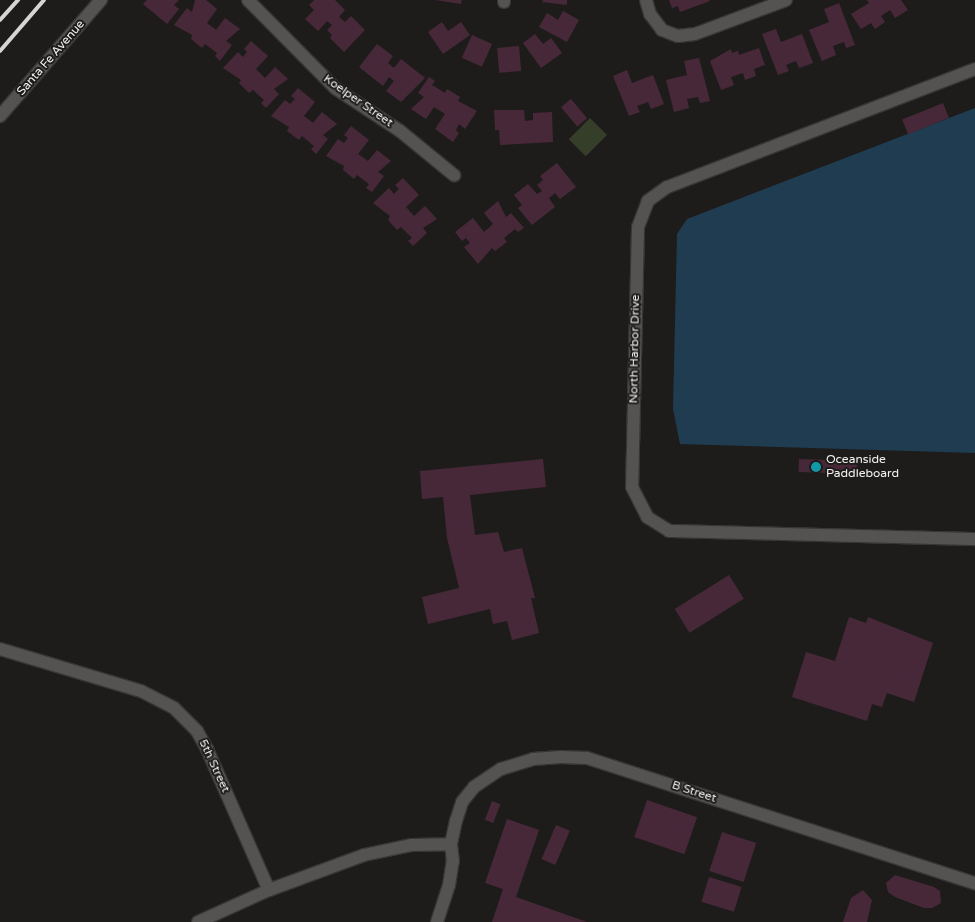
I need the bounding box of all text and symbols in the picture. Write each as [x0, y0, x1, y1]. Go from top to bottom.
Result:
street label: Santa Fe Avenue [14, 17, 88, 99]
street label: Koelper Street [320, 72, 396, 130]
street label: North Harbor Drive [627, 294, 643, 404]
place label: Oceanside Paddleboard [826, 453, 899, 481]
marker: Oceanside Paddleboard [810, 461, 822, 473]
street label: 5th Street [195, 737, 233, 795]
street label: B Street [670, 778, 718, 806]

